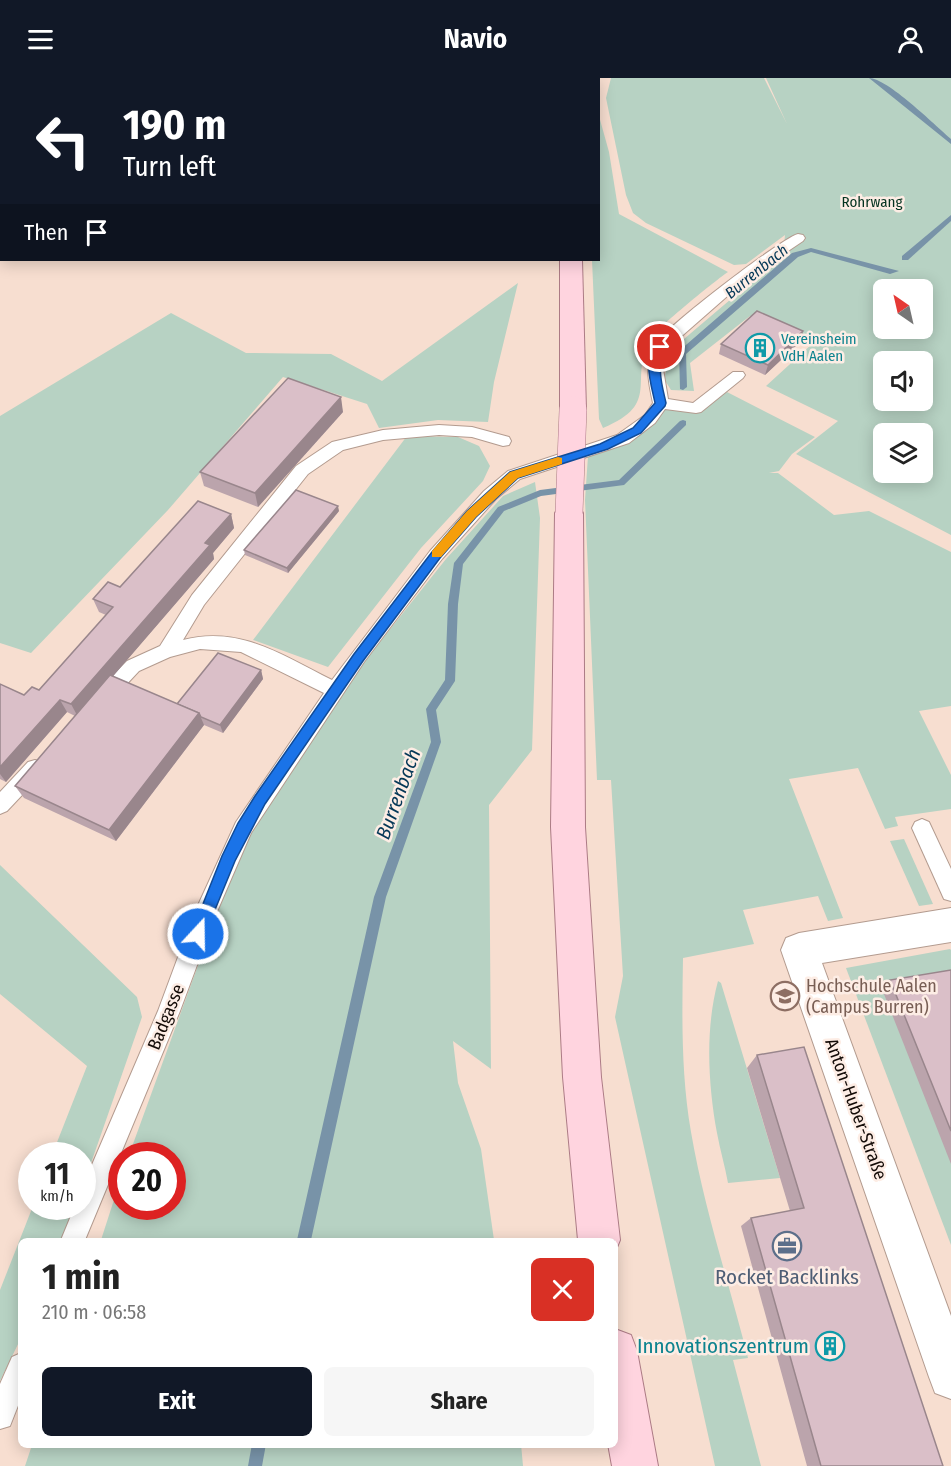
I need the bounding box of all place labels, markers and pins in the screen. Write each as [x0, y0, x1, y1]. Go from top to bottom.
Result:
pin [634, 321, 685, 372]
place label: Vereinsheim VdH Aalen [781, 330, 857, 365]
building icon: Vereinsheim VdH Aalen [744, 332, 776, 364]
place label: Hochschule Aalen (Campus Burren) [806, 975, 937, 1018]
school or university icon: Hochschule Aalen (Campus Burren) [769, 980, 801, 1012]
office icon: Rocket Backlinks [771, 1230, 803, 1262]
place label: Rocket Backlinks [715, 1264, 859, 1290]
building icon: Innovationszentrum [814, 1330, 846, 1362]
place label: Innovationszentrum [637, 1333, 809, 1359]

